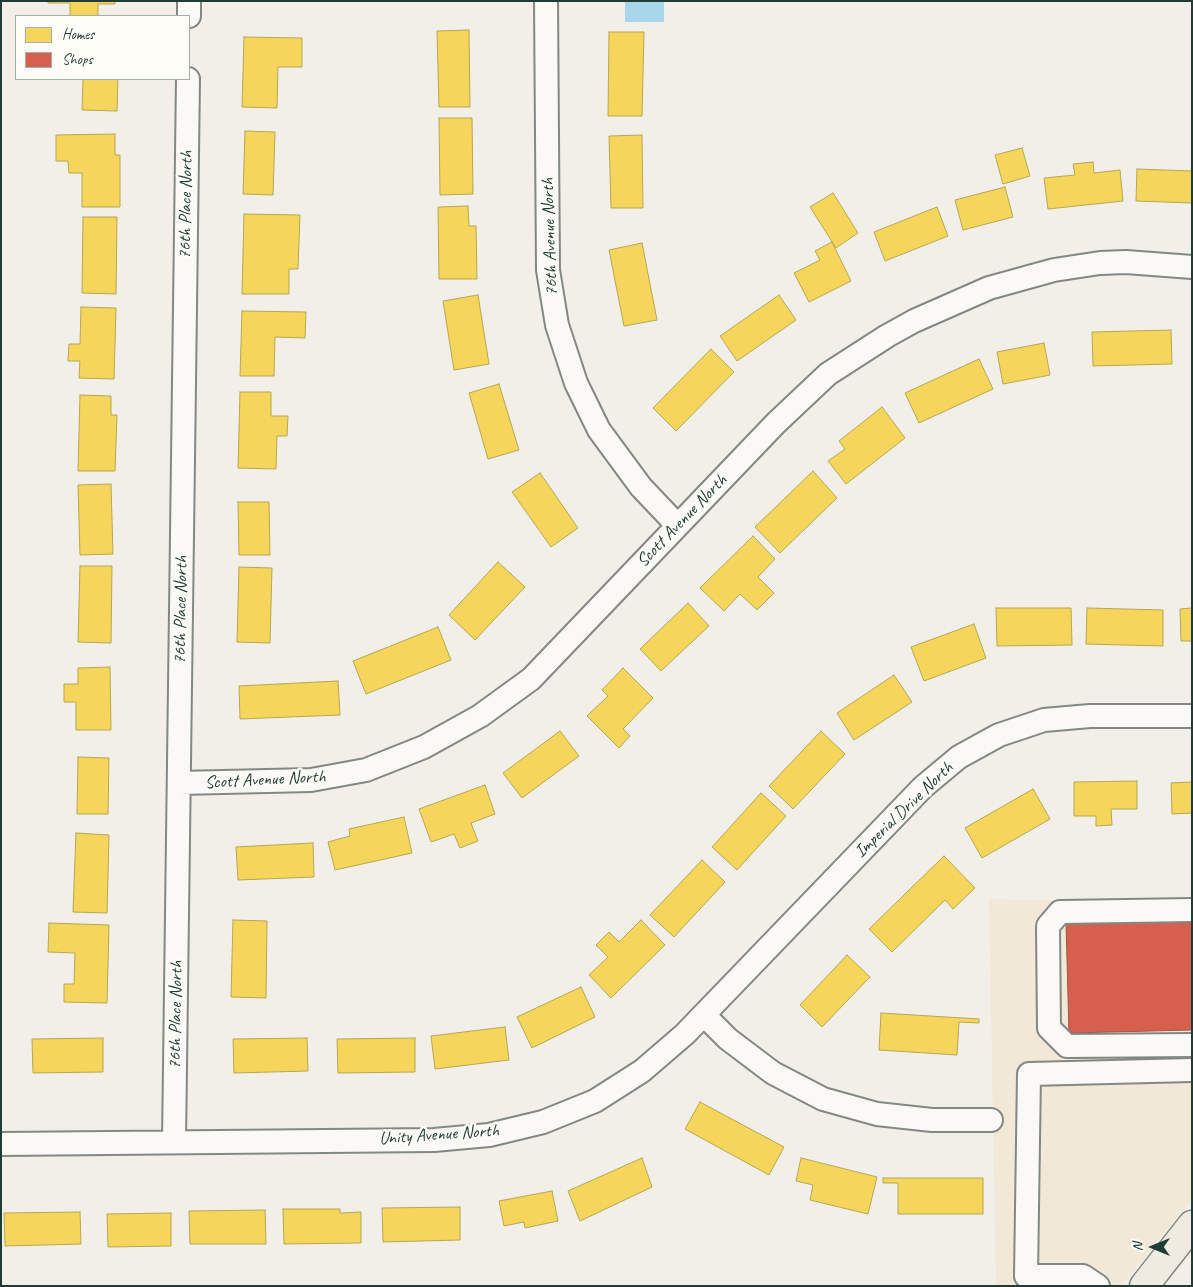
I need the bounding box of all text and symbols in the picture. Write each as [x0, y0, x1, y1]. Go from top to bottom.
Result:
legend [15, 15, 190, 80]
text: Homes [62, 25, 94, 44]
text: Shops [62, 50, 93, 69]
street label: 76th Place North [174, 151, 198, 259]
street label: 76th Avenue North [537, 178, 563, 296]
street label: Scott Avenue North [632, 470, 732, 572]
street label: 76th Place North [169, 556, 193, 664]
street label: Imperial Drive North [850, 757, 958, 863]
street label: Scott Avenue North [204, 766, 326, 794]
street label: 76th Place North [164, 961, 188, 1069]
street label: Unity Avenue North [378, 1120, 500, 1150]
north arrow [1128, 1222, 1178, 1272]
text: N [1129, 1243, 1146, 1251]

